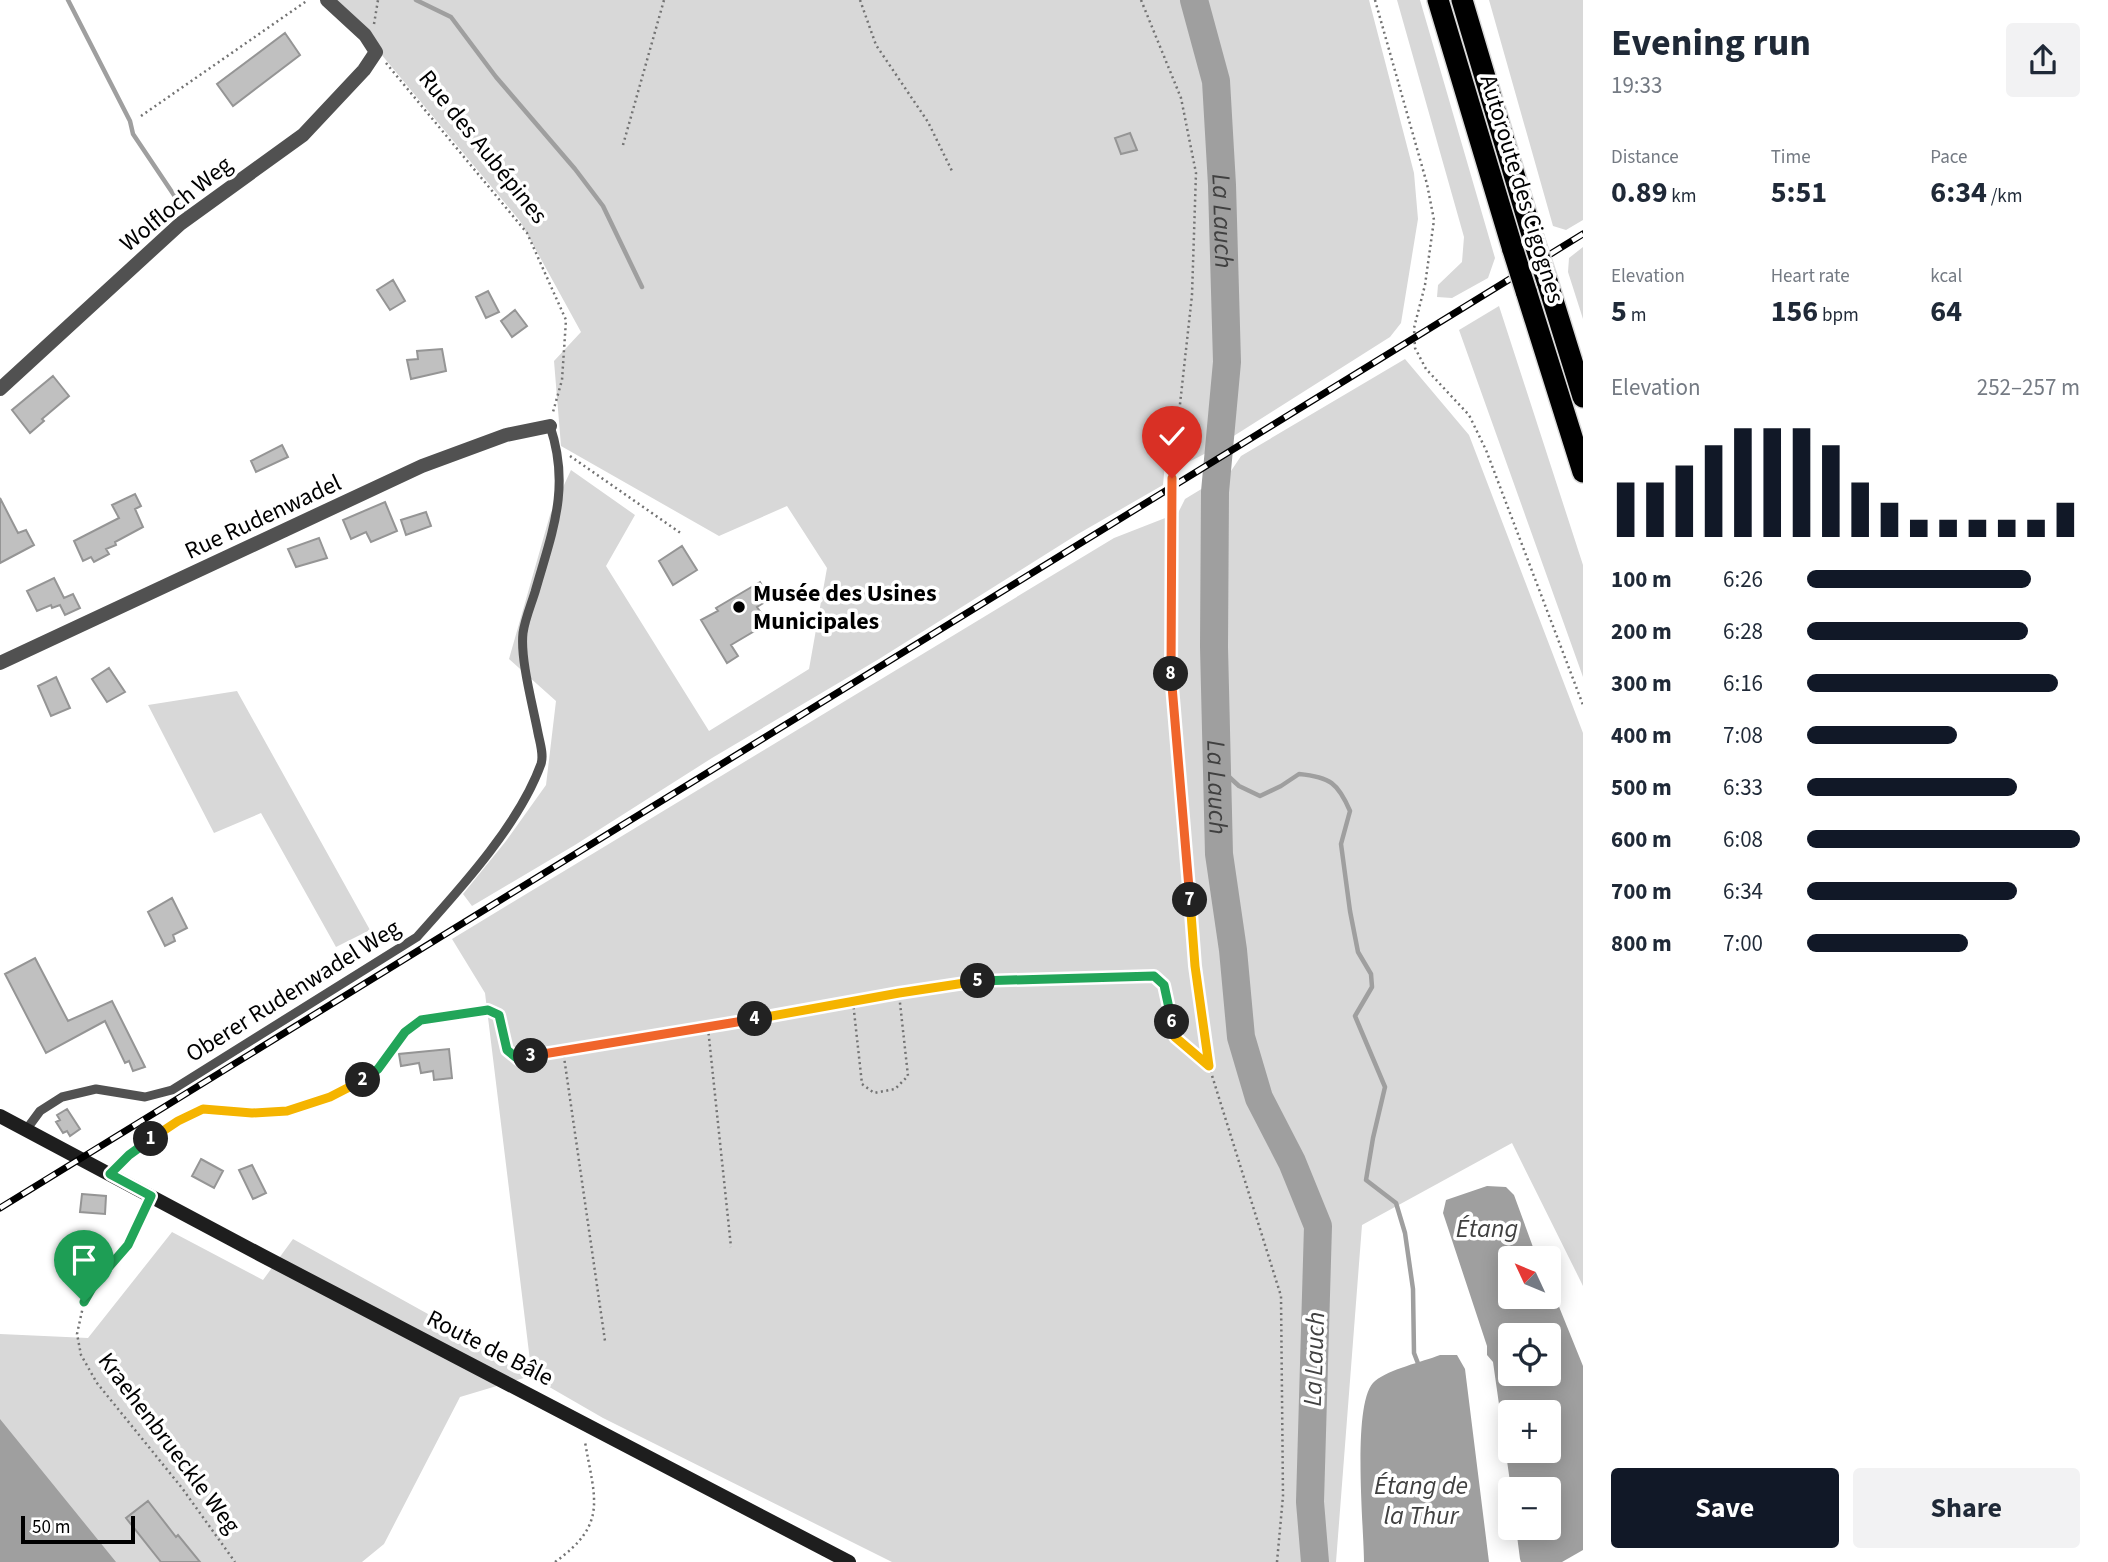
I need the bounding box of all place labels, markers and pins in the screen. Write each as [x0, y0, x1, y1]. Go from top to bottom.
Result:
pin [1142, 406, 1202, 478]
place label: Musée des Usines Municipales [753, 576, 937, 639]
marker: Musée des Usines Municipales [731, 599, 747, 615]
pin: 8 [1154, 656, 1188, 692]
pin: 7 [1172, 883, 1208, 918]
pin: 5 [960, 964, 996, 998]
pin: 4 [738, 1002, 772, 1036]
pin: 6 [1154, 1004, 1190, 1040]
pin: 3 [514, 1038, 548, 1074]
pin: 2 [346, 1062, 380, 1098]
pin: 1 [134, 1122, 168, 1156]
pin [54, 1230, 114, 1302]

